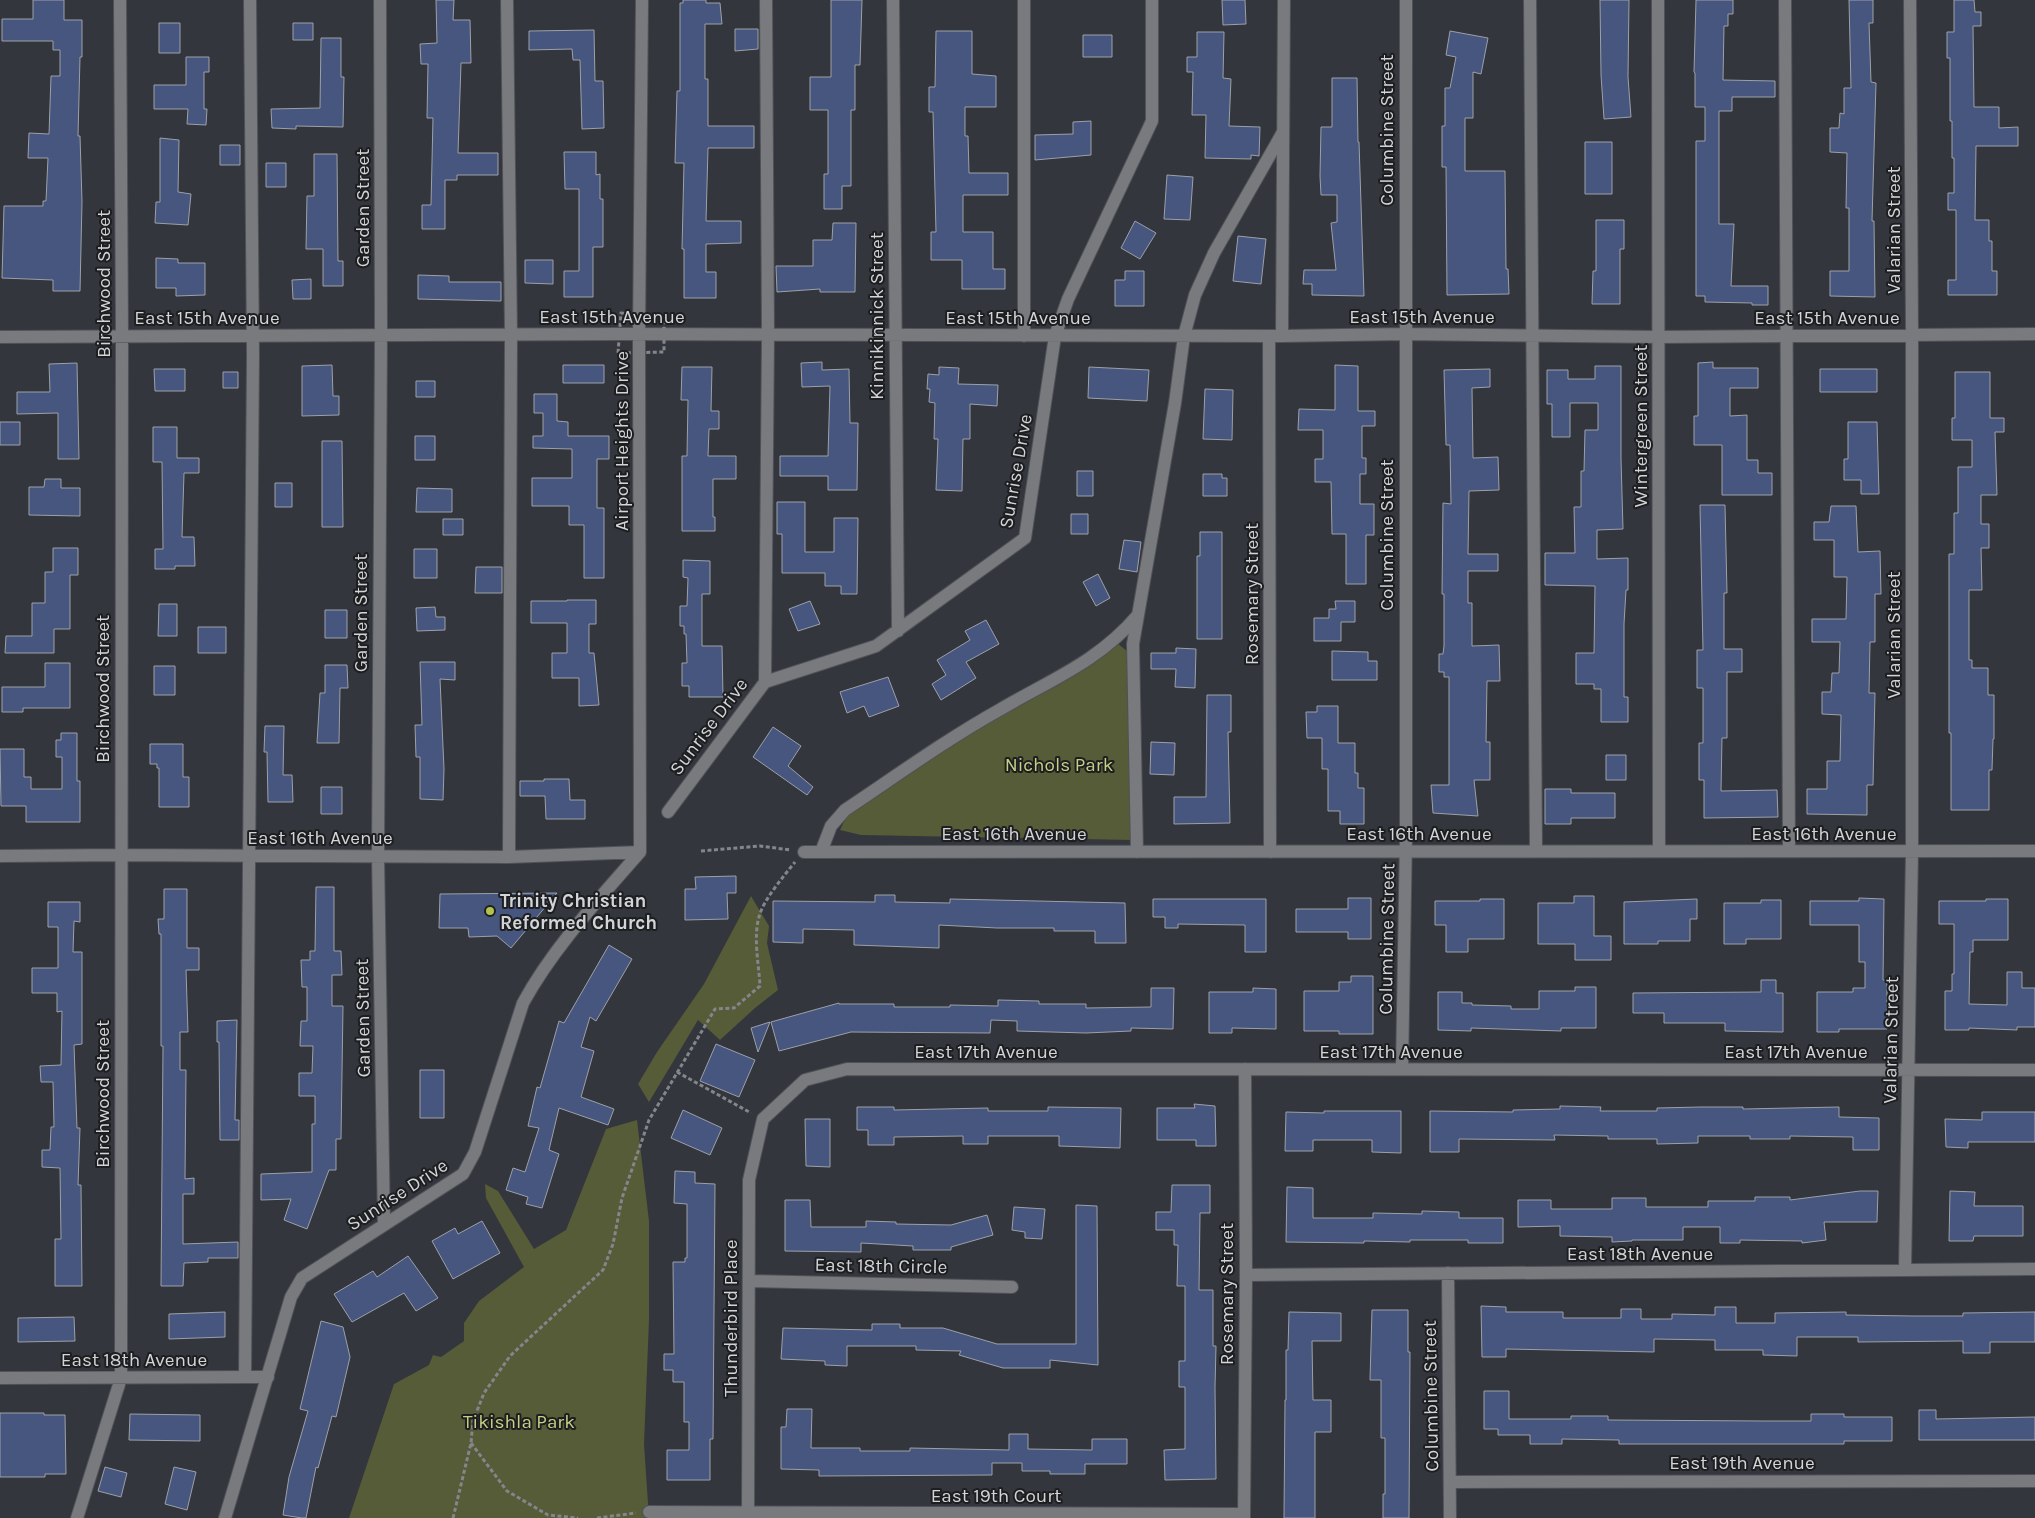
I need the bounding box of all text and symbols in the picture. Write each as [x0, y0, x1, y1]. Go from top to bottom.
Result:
street label: Columbine Street [1376, 54, 1398, 206]
street label: Garden Street [352, 149, 374, 267]
street label: Valarian Street [1883, 166, 1905, 294]
street label: Birchwood Street [93, 210, 115, 358]
street label: Kinnikinnick Street [866, 232, 888, 400]
street label: East 15th Avenue [539, 306, 685, 328]
street label: East 15th Avenue [1349, 306, 1495, 328]
street label: East 15th Avenue [134, 307, 280, 329]
street label: East 15th Avenue [945, 307, 1091, 329]
street label: East 15th Avenue [1754, 307, 1900, 329]
street label: Wintergreen Street [1630, 345, 1652, 507]
street label: Airport Heights Drive [611, 351, 633, 531]
street label: Sunrise Drive [995, 412, 1037, 530]
street label: Columbine Street [1376, 459, 1398, 611]
street label: Rosemary Street [1241, 523, 1263, 665]
street label: Garden Street [350, 554, 372, 672]
street label: Valarian Street [1883, 571, 1905, 699]
street label: Birchwood Street [92, 615, 114, 763]
street label: Sunrise Drive [665, 674, 752, 779]
park label: Nichols Park [1005, 754, 1114, 776]
street label: East 16th Avenue [941, 823, 1087, 845]
street label: East 16th Avenue [1346, 823, 1492, 845]
street label: East 16th Avenue [1751, 823, 1897, 845]
street label: East 16th Avenue [247, 827, 393, 849]
street label: Columbine Street [1375, 863, 1399, 1015]
place label: Trinity Christian Reformed Church [500, 890, 657, 934]
marker: Trinity Christian Reformed Church [484, 905, 496, 917]
street label: Garden Street [351, 958, 375, 1078]
street label: Valarian Street [1879, 976, 1903, 1104]
street label: Birchwood Street [92, 1020, 114, 1168]
street label: East 17th Avenue [914, 1041, 1058, 1063]
street label: East 17th Avenue [1319, 1041, 1463, 1063]
street label: East 17th Avenue [1724, 1041, 1868, 1063]
street label: Sunrise Drive [343, 1154, 452, 1236]
street label: Rosemary Street [1216, 1223, 1238, 1365]
street label: Thunderbird Place [720, 1239, 742, 1397]
street label: East 18th Avenue [1567, 1243, 1713, 1265]
street label: East 18th Circle [814, 1254, 948, 1278]
street label: Columbine Street [1419, 1320, 1443, 1472]
street label: East 18th Avenue [61, 1349, 207, 1371]
park label: Tikishla Park [463, 1411, 575, 1433]
street label: East 19th Avenue [1669, 1452, 1815, 1474]
street label: East 19th Court [931, 1485, 1061, 1507]

